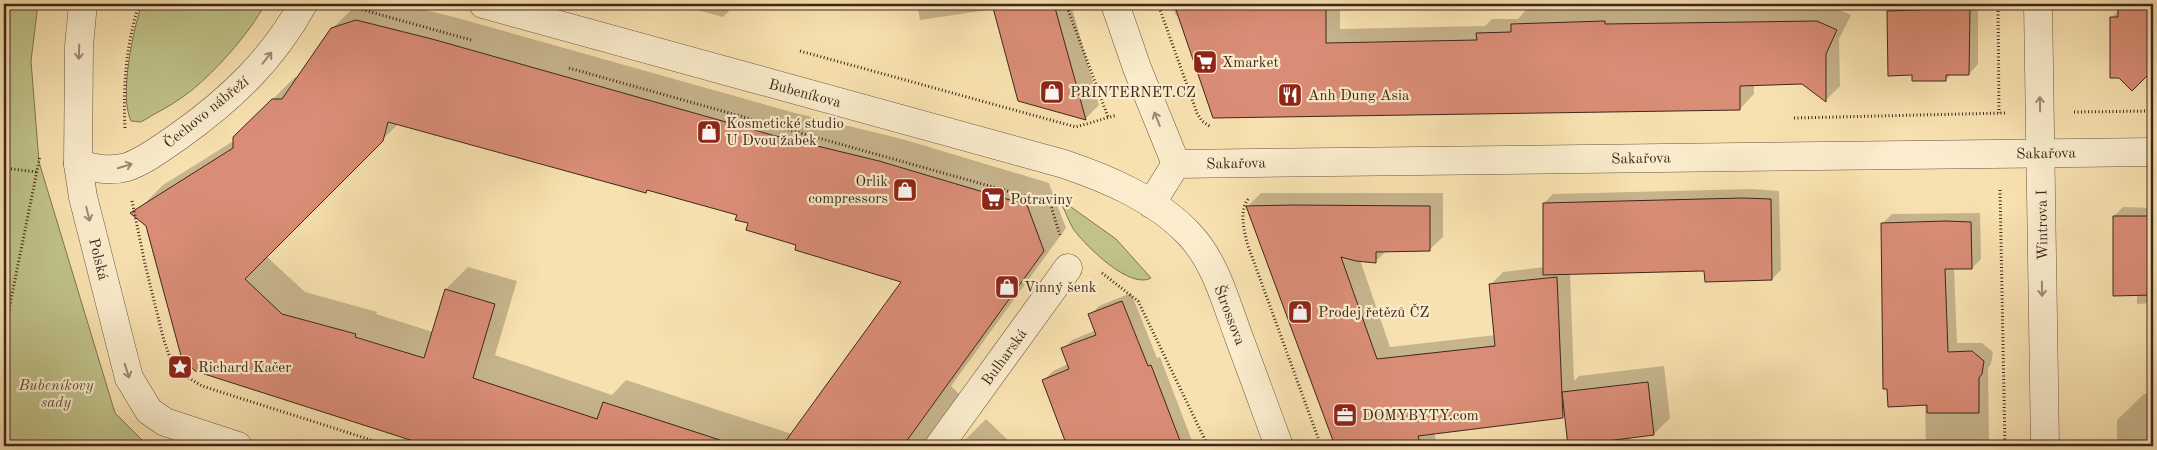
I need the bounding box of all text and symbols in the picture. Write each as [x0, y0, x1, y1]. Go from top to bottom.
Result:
one-way arrow [75, 44, 84, 60]
supermarket icon: Xmarket [1192, 49, 1218, 75]
one-way arrow [262, 52, 273, 65]
place label: Xmarket [1222, 56, 1279, 71]
street label: Čechovo nábřeží [160, 72, 253, 152]
street label: Bubeníkova [767, 78, 843, 111]
shop icon: PRINTERNET.CZ [1039, 79, 1065, 105]
restaurant icon: Anh Dung Asia [1277, 82, 1303, 108]
place label: PRINTERNET.CZ [1070, 86, 1196, 101]
place label: Anh Dung Asia [1308, 89, 1410, 104]
one-way arrow [2035, 96, 2045, 112]
one-way arrow [1152, 112, 1162, 127]
place label: Kosmetické studio U Dvou žabek [726, 117, 844, 149]
shop icon: Kosmetické studio U Dvou žabek [696, 119, 722, 145]
street label: Sakařova [2016, 146, 2077, 163]
street label: Sakařova [1611, 151, 1672, 168]
street label: Sakařova [1206, 156, 1267, 173]
one-way arrow [117, 161, 133, 171]
place label: Orlik compressors [808, 175, 888, 207]
shop icon: Orlik compressors [892, 177, 918, 203]
supermarket icon: Potraviny [980, 186, 1006, 212]
street label: Wintrova I [2035, 189, 2052, 260]
place label: Potraviny [1010, 193, 1073, 208]
one-way arrow [83, 205, 93, 221]
street label: Polská [85, 237, 110, 282]
shop icon: Vinný šenk [994, 274, 1020, 300]
place label: Vinný šenk [1024, 281, 1097, 296]
one-way arrow [2038, 281, 2047, 297]
street label: Štrossova [1210, 282, 1250, 348]
shop icon: Prodej řetězů ČZ [1287, 299, 1313, 325]
place label: Prodej řetězů ČZ [1318, 303, 1430, 321]
street label: Bulharská [980, 326, 1031, 389]
place icon: Richard Kačer [167, 354, 193, 380]
place label: Richard Kačer [198, 361, 291, 376]
one-way arrow [123, 363, 132, 379]
park label: Bubeníkovy sady [18, 379, 94, 411]
office icon: DOMYBYTY.com [1332, 402, 1358, 428]
place label: DOMYBYTY.com [1362, 409, 1479, 424]

